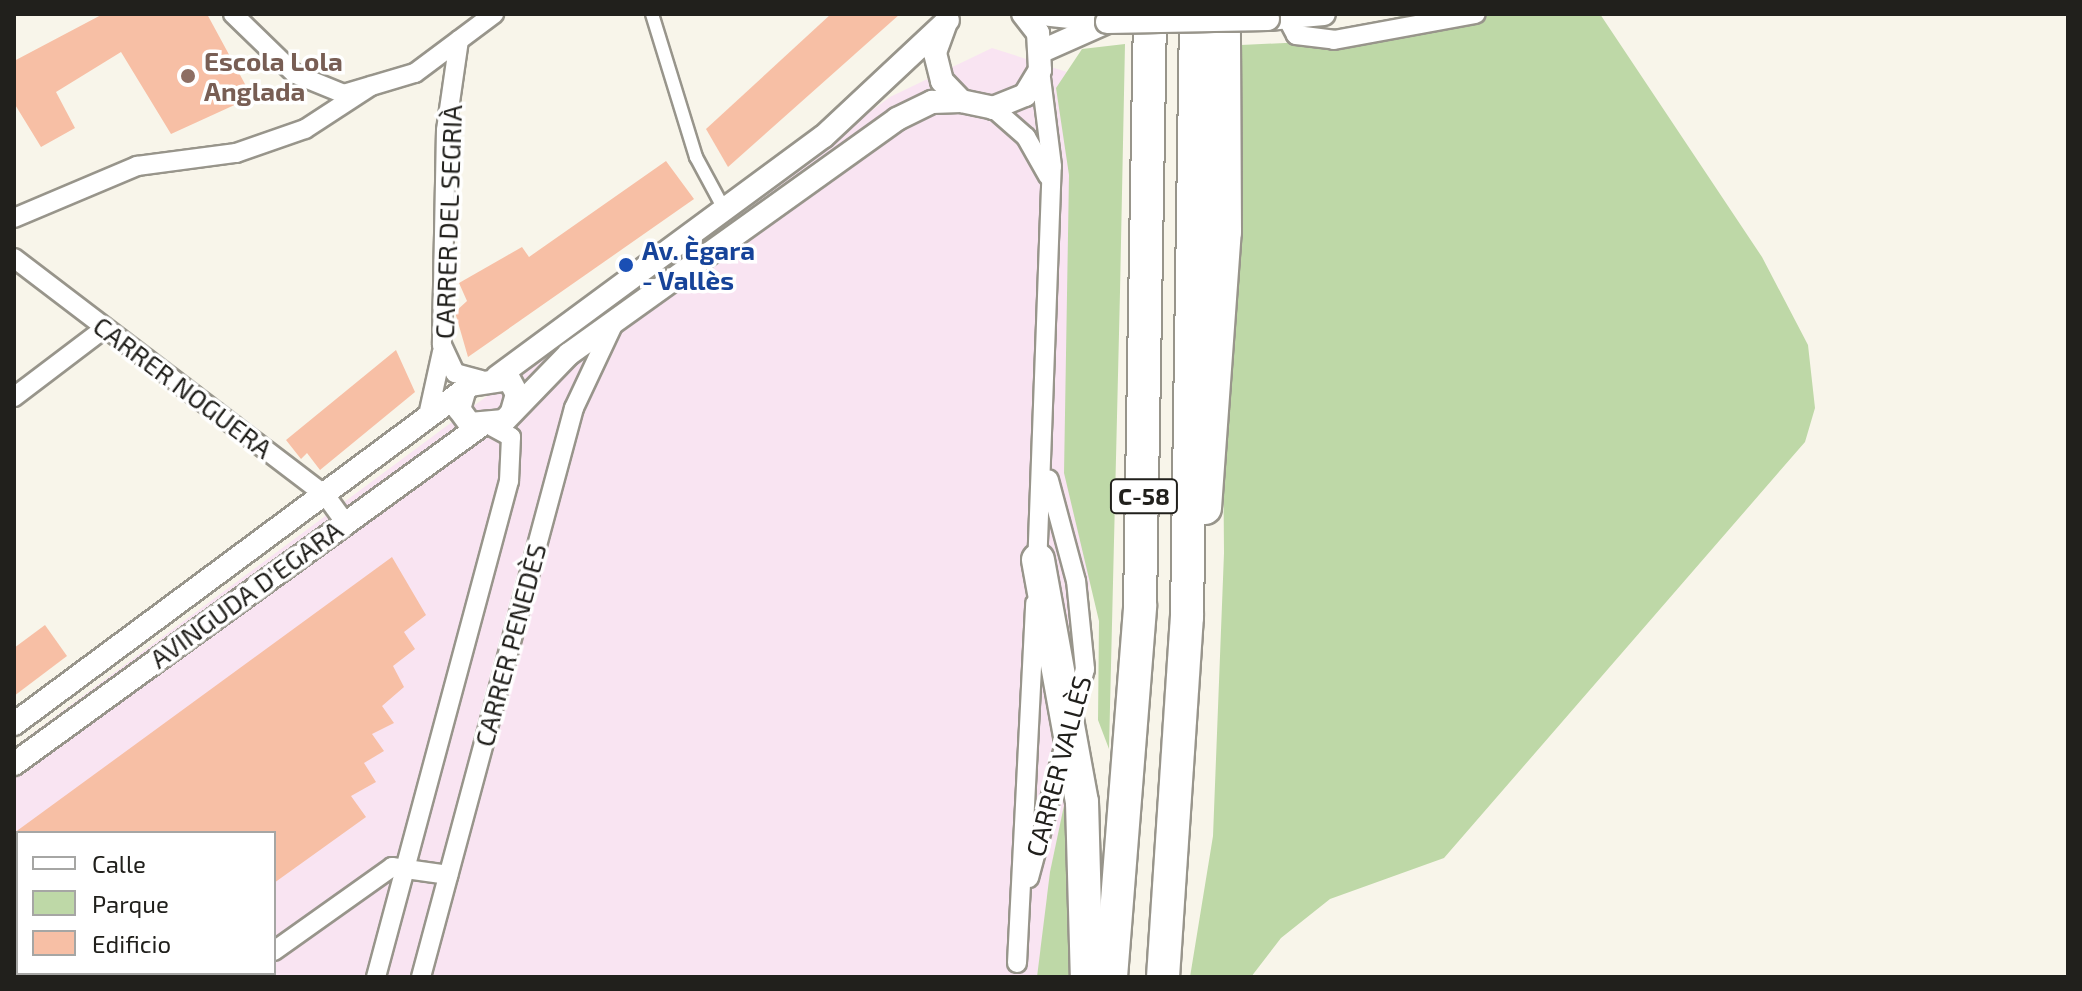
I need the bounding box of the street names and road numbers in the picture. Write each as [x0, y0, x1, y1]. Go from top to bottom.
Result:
street label: CARRER DEL SEGRIÀ [428, 104, 468, 340]
street label: CARRER NOGUERA [87, 310, 279, 464]
road number: C-58 [1108, 476, 1180, 516]
street label: AVINGUDA D'EGARA [143, 514, 349, 674]
street label: CARRER PENEDÈS [468, 540, 552, 750]
street label: CARRER VALLÈS [1019, 672, 1097, 860]

